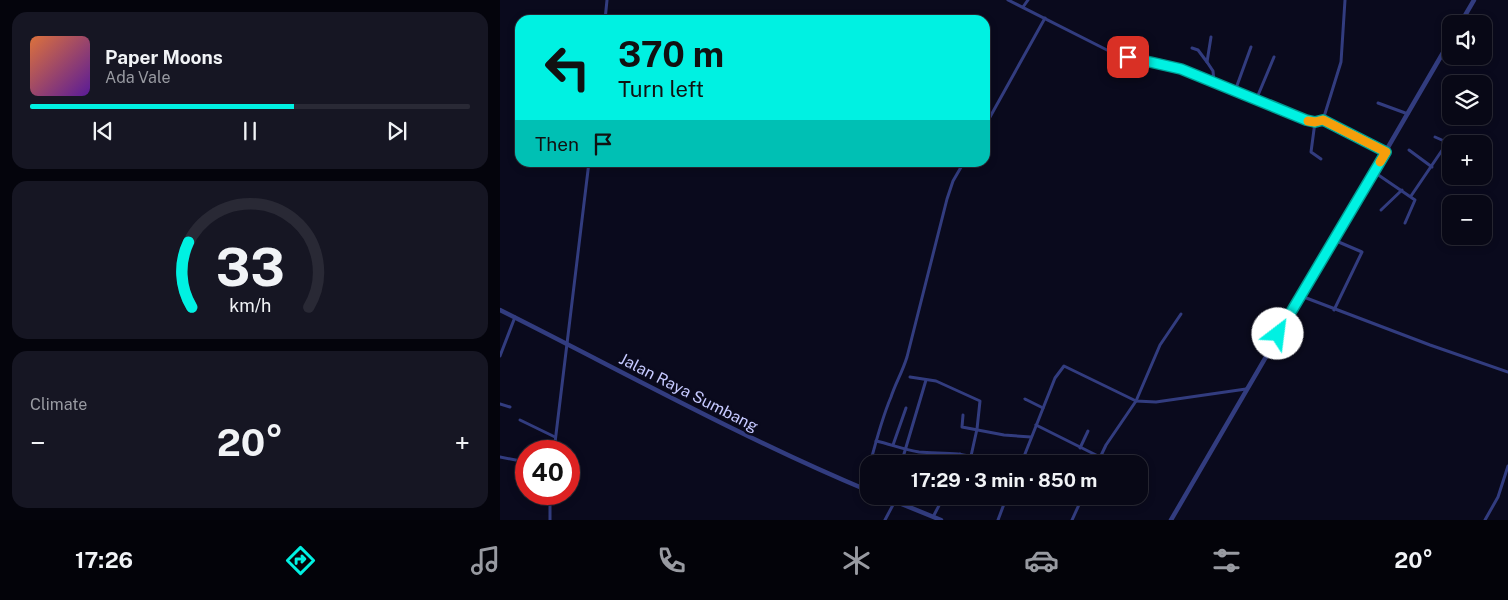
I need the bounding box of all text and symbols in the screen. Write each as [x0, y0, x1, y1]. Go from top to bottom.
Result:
map controls [1442, 15, 1492, 245]
button: sound [1442, 15, 1492, 65]
text: 370 m [618, 34, 724, 75]
icon: left [535, 35, 600, 100]
pin [1107, 36, 1149, 78]
icon: arrive [1114, 43, 1142, 71]
text: Paper Moons [105, 46, 223, 68]
text: Ada Vale [105, 68, 170, 87]
button: layers [1442, 75, 1492, 125]
text: Turn left [618, 76, 704, 102]
icon: previous [89, 117, 117, 145]
icon: pause [236, 117, 264, 145]
icon: next [383, 117, 411, 145]
icon: arrive [589, 130, 617, 158]
text: Then [535, 133, 579, 155]
button: + [1442, 135, 1492, 185]
button: − [1442, 195, 1492, 245]
text: 33 [216, 237, 285, 298]
text: km/h [229, 295, 271, 316]
position arrow [1251, 307, 1303, 359]
street label: Jalan Raya Sumbang [616, 349, 762, 436]
text: Climate [30, 395, 87, 414]
text: 20° [217, 420, 283, 465]
text: − [30, 426, 46, 459]
text: + [454, 426, 470, 459]
speed limit sign: 40 [515, 440, 580, 505]
text: 17:29 · 3 min · 850 m [911, 469, 1097, 491]
icon: directions [283, 543, 318, 578]
icon: music [468, 543, 503, 578]
icon: phone [654, 543, 689, 578]
icon: climate [839, 543, 874, 578]
icon: car [1024, 543, 1059, 578]
icon: filters [1209, 543, 1244, 578]
text: 17:26 [75, 547, 133, 573]
text: 20° [1394, 547, 1433, 573]

